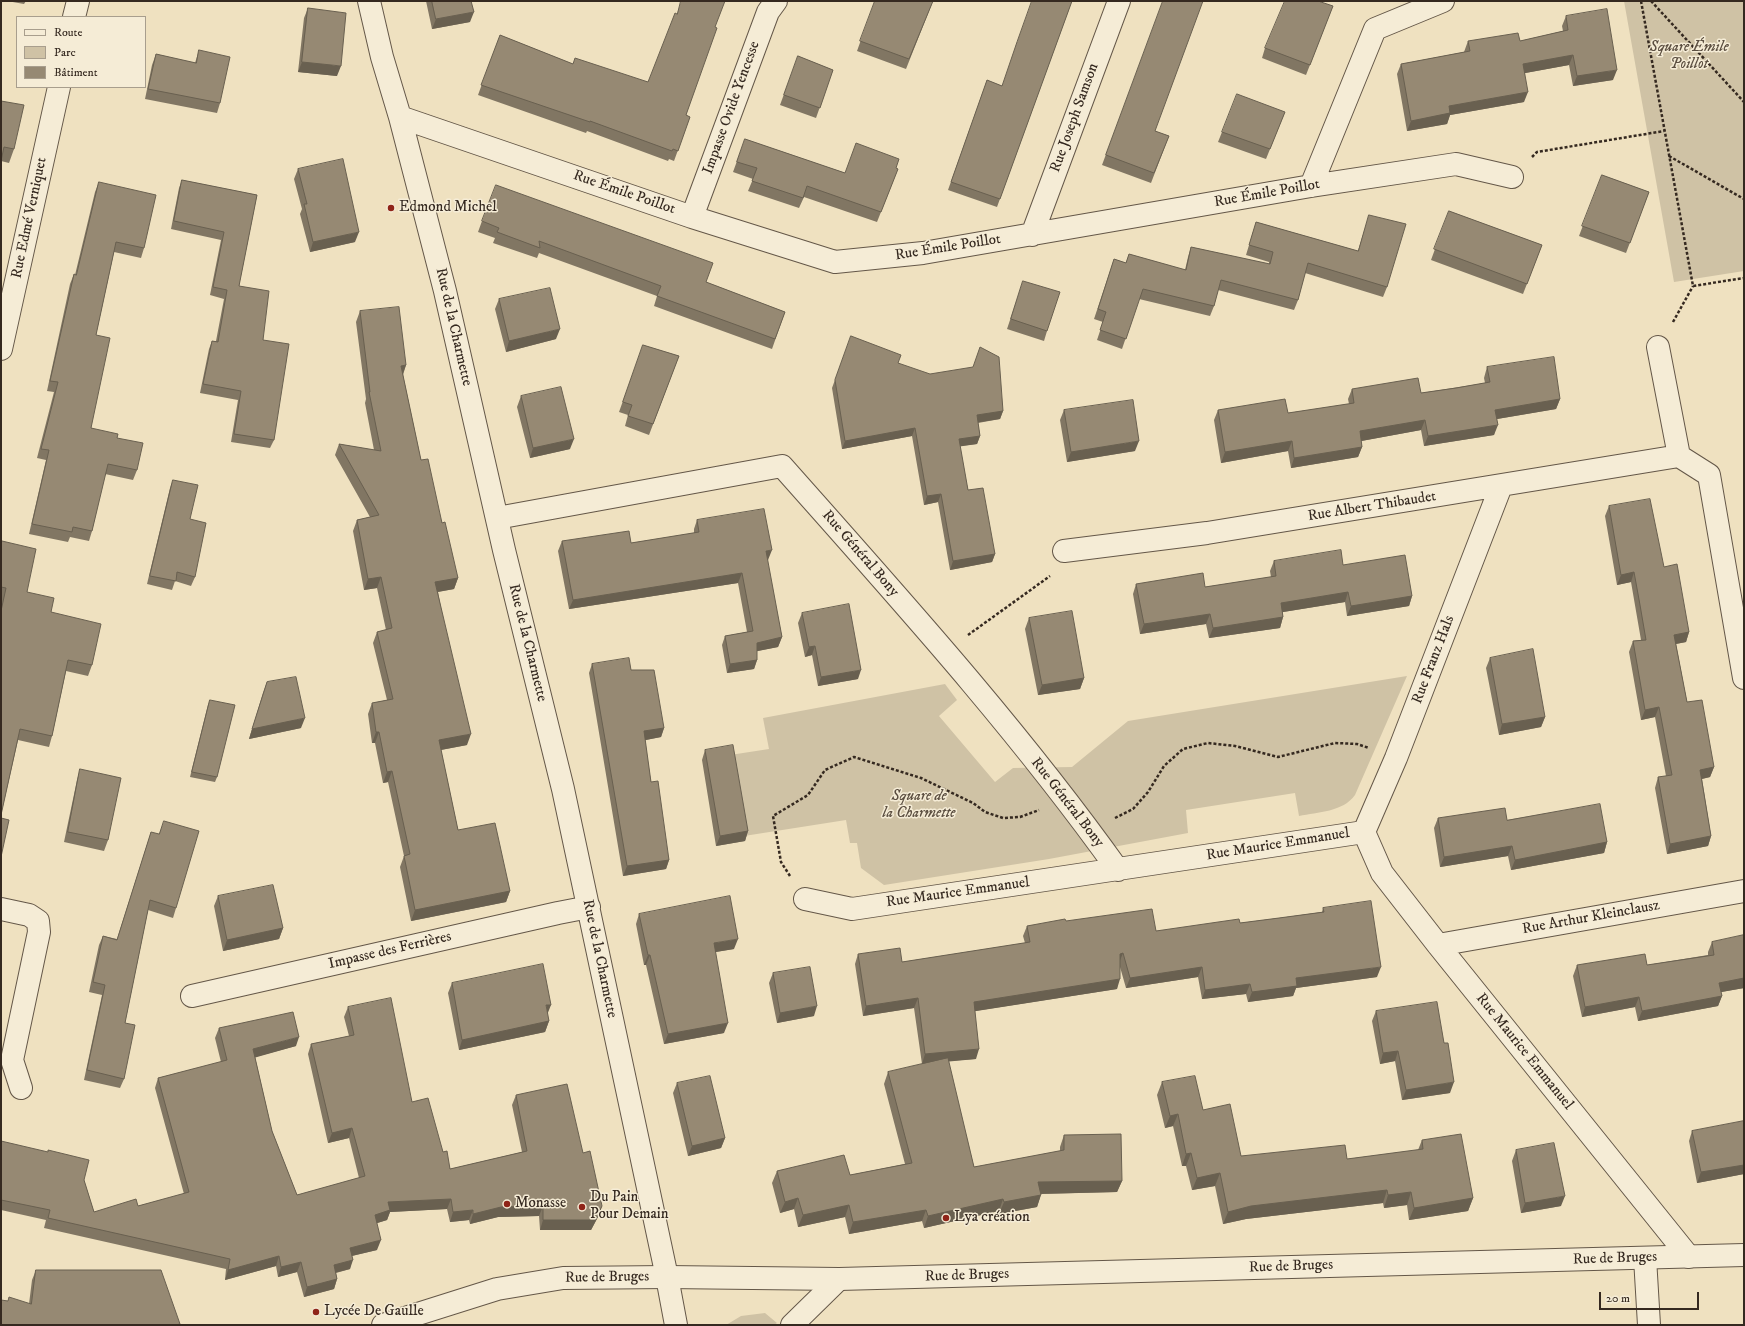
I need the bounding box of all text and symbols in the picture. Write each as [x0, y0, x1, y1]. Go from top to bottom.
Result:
legend [16, 16, 146, 88]
text: Route [54, 25, 82, 40]
street label: Impasse Ovide Yencesse [700, 39, 764, 177]
park label: Square Émile Poillot [1649, 39, 1729, 74]
text: Parc [54, 45, 76, 60]
street label: Rue Joseph Samson [1047, 61, 1103, 175]
text: Bâtiment [54, 65, 98, 80]
street label: Rue Edmé Verniquet [8, 156, 52, 280]
street label: Rue Émile Poillot [571, 167, 677, 219]
street label: Rue Émile Poillot [1213, 176, 1321, 212]
place label: Edmond Michel [399, 199, 497, 217]
marker: Edmond Michel [386, 203, 396, 213]
street label: Rue Émile Poillot [894, 231, 1002, 265]
street label: Rue de la Charmette [431, 266, 475, 388]
street label: Rue Albert Thibaudet [1307, 488, 1437, 526]
street label: Rue Général Bony [818, 507, 902, 601]
street label: Rue de la Charmette [504, 582, 550, 704]
street label: Rue Franz Hals [1409, 613, 1459, 707]
street label: Rue Général Bony [1026, 755, 1108, 851]
park label: Square de la Charmette [883, 788, 955, 823]
street label: Rue Maurice Emmanuel [1205, 825, 1351, 865]
street label: Rue Maurice Emmanuel [885, 874, 1031, 912]
street label: Rue Arthur Kleinclausz [1521, 897, 1661, 939]
street label: Rue de la Charmette [578, 898, 620, 1020]
street label: Impasse des Ferrières [327, 928, 453, 974]
street label: Rue Maurice Emmanuel [1472, 990, 1576, 1114]
place label: Du Pain Pour Demain [590, 1189, 669, 1224]
place label: Monasse [515, 1195, 566, 1213]
marker: Monasse [502, 1199, 512, 1209]
marker: Du Pain Pour Demain [577, 1202, 587, 1212]
place label: Lya création [954, 1209, 1030, 1227]
marker: Lya création [941, 1213, 951, 1223]
street label: Rue de Bruges [1573, 1249, 1657, 1269]
street label: Rue de Bruges [1249, 1257, 1333, 1277]
street label: Rue de Bruges [925, 1266, 1009, 1286]
street label: Rue de Bruges [565, 1268, 649, 1288]
scale bar [1601, 1284, 1701, 1310]
text: 20 m [1606, 1291, 1630, 1306]
place label: Lycée De Gaulle [324, 1303, 424, 1321]
marker: Lycée De Gaulle [311, 1307, 321, 1317]

